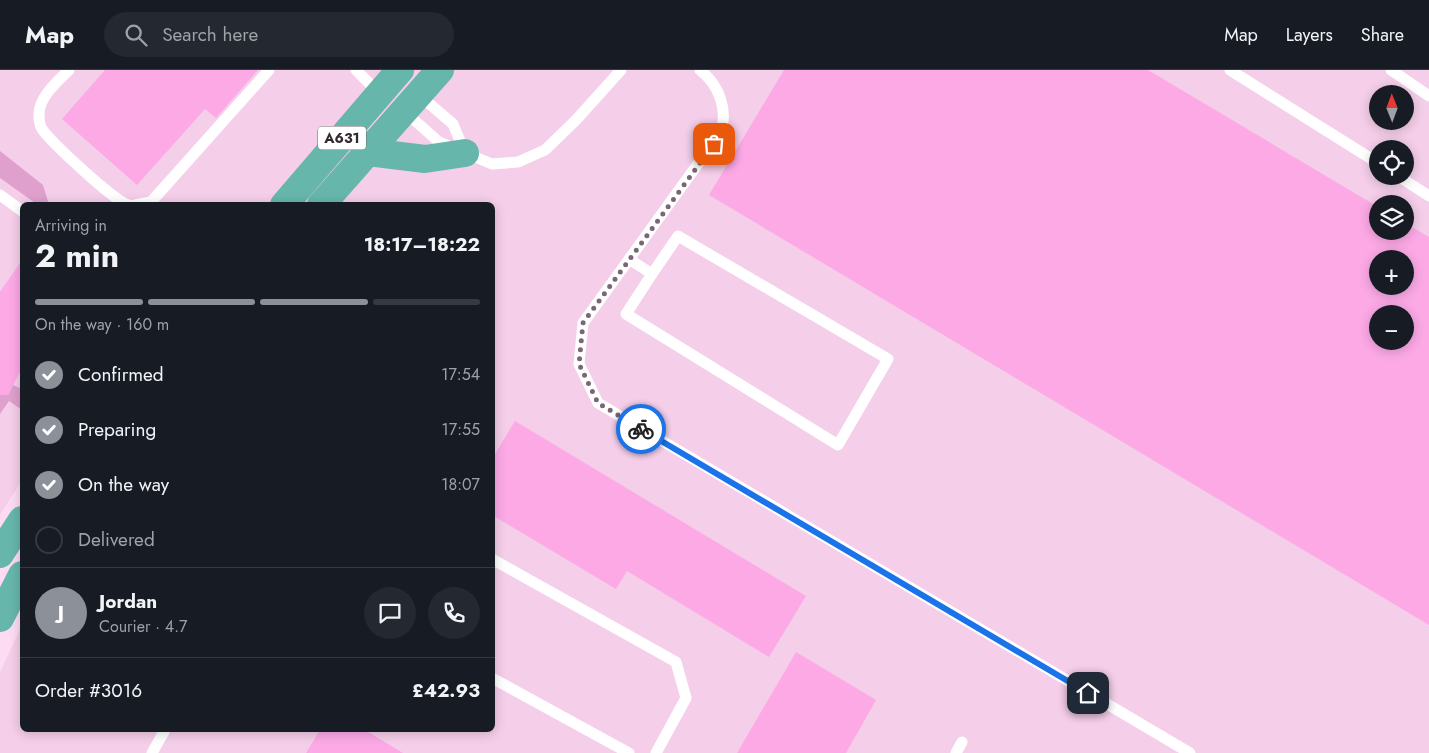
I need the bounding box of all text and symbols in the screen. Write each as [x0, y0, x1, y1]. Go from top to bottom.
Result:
search box [104, 12, 454, 57]
text: Map [25, 17, 74, 52]
icon: search [122, 21, 150, 49]
text: Search here [162, 21, 258, 48]
text: Map [1224, 22, 1258, 48]
text: Layers [1286, 22, 1333, 48]
text: Share [1361, 22, 1404, 48]
north arrow [1369, 85, 1414, 130]
map controls [1369, 85, 1414, 350]
pin [693, 123, 735, 165]
road number: A631 [318, 126, 366, 150]
icon: bag [700, 130, 728, 158]
button: locate [1369, 140, 1414, 185]
button: layers [1369, 195, 1414, 240]
text: Arriving in [35, 214, 107, 237]
text: 18:17–18:22 [364, 231, 480, 258]
text: 2 min [35, 233, 119, 279]
button: + [1369, 250, 1414, 295]
button: − [1369, 305, 1414, 350]
text: On the way · 160 m [35, 313, 169, 336]
icon: check [35, 361, 63, 389]
text: Confirmed [78, 361, 164, 388]
text: 17:54 [441, 363, 480, 386]
courier [616, 404, 666, 454]
icon: bike [627, 415, 655, 443]
icon: check [35, 416, 63, 444]
text: Preparing [78, 416, 156, 443]
text: 17:55 [442, 418, 480, 441]
icon: check [35, 471, 63, 499]
text: On the way [78, 471, 169, 498]
text: 18:07 [441, 473, 480, 496]
text: Delivered [78, 526, 155, 553]
button: chat [364, 587, 416, 639]
button: phone [428, 587, 480, 639]
text: Jordan [99, 588, 157, 615]
text: J [58, 599, 64, 626]
text: Courier · 4.7 [99, 615, 187, 638]
pin [1067, 672, 1109, 714]
text: Order #3016 [35, 677, 142, 704]
text: £42.93 [412, 677, 480, 704]
icon: home [1074, 679, 1102, 707]

